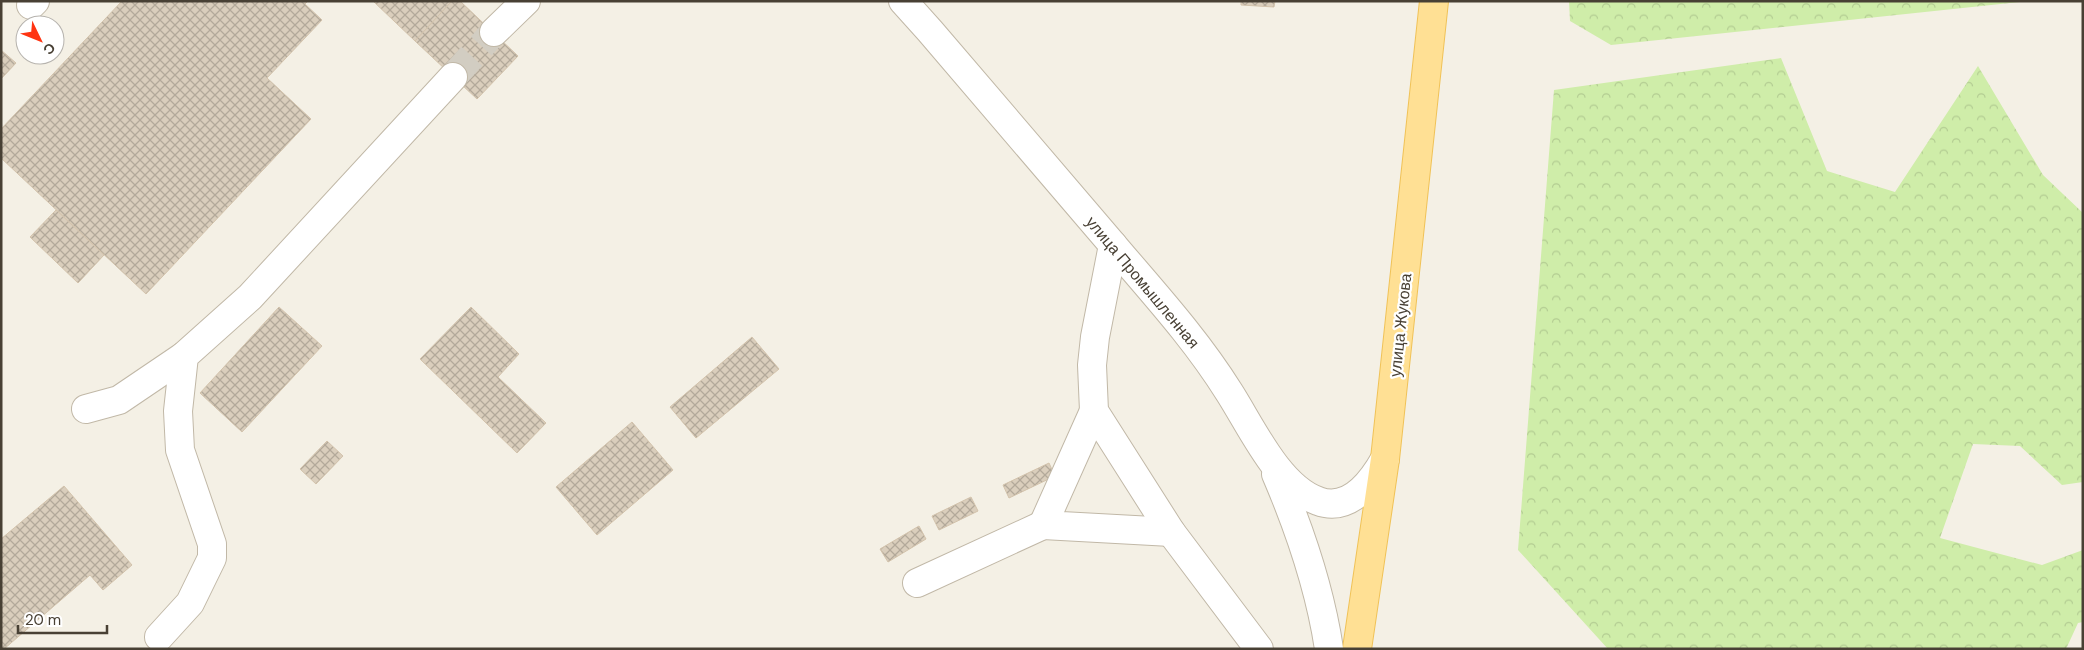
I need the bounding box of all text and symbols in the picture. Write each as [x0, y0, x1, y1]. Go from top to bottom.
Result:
north arrow [15, 15, 65, 65]
text: С [39, 39, 60, 59]
street label: улица Промышленная [1081, 212, 1204, 353]
street label: улица Жукова [1385, 272, 1416, 378]
scale bar [18, 602, 106, 634]
text: 20 m [25, 610, 61, 630]

